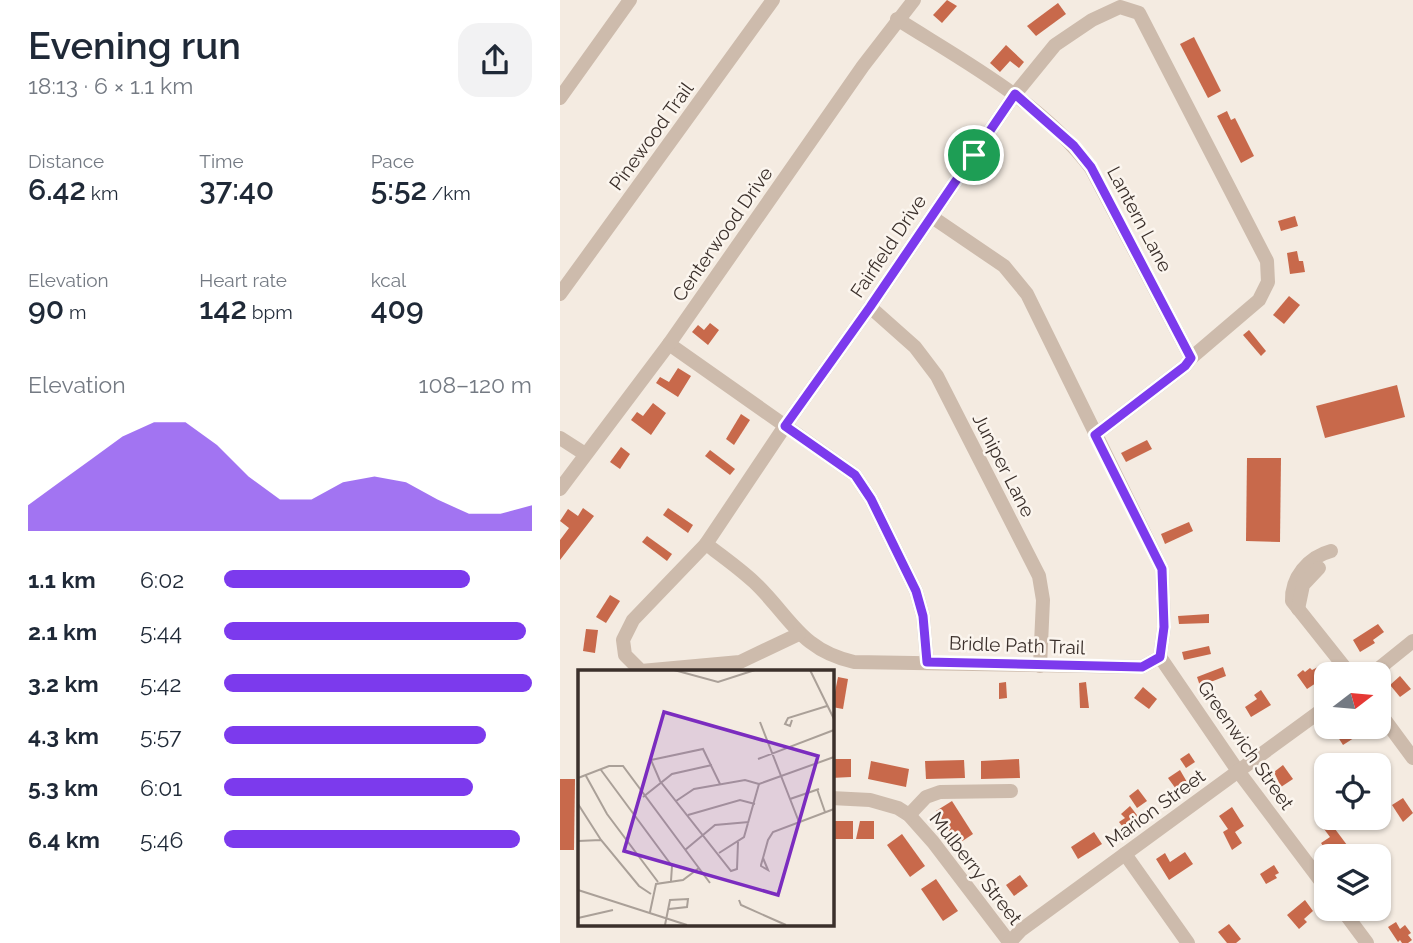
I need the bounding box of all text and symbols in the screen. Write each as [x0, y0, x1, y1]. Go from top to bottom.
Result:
text: Evening run [28, 23, 241, 68]
button: share [458, 23, 532, 97]
text: 18:13 · 6 × 1.1 km [28, 72, 193, 99]
street label: Pinewood Trail [605, 77, 698, 194]
pin [944, 125, 1004, 185]
icon: arrive [955, 136, 993, 174]
text: Distance [28, 150, 104, 172]
text: Time [199, 150, 244, 172]
text: Pace [371, 150, 414, 172]
street label: Centerwood Drive [667, 163, 777, 305]
street label: Lantern Lane [1103, 163, 1177, 275]
text: 6.42 [28, 172, 86, 207]
text: 37:40 [199, 172, 274, 207]
text: 5:52 [371, 172, 427, 207]
text: km [86, 182, 118, 204]
text: /km [427, 182, 471, 204]
street label: Fairfield Drive [846, 191, 930, 301]
text: Elevation [28, 269, 109, 291]
text: Heart rate [199, 269, 287, 291]
text: kcal [371, 269, 406, 291]
text: 90 [28, 291, 64, 326]
text: 142 [199, 291, 247, 326]
text: 409 [371, 291, 424, 326]
text: m [64, 301, 86, 323]
text: bpm [247, 301, 293, 323]
text: Elevation [28, 371, 126, 398]
text: 108–120 m [419, 371, 532, 398]
street label: Juniper Lane [969, 410, 1039, 520]
text: 1.1 km [28, 566, 96, 593]
text: 6:02 [140, 566, 184, 593]
text: 2.1 km [28, 618, 97, 645]
text: 5:44 [140, 618, 182, 645]
street label: Bridle Path Trail [948, 632, 1086, 658]
north arrow [1314, 662, 1391, 738]
map controls [1314, 662, 1391, 921]
text: 3.2 km [28, 670, 99, 697]
text: 5:42 [140, 670, 181, 697]
inset map [578, 670, 833, 926]
street label: Greenwich Street [1193, 677, 1299, 814]
text: 4.3 km [28, 722, 99, 749]
text: 5:57 [140, 722, 182, 749]
button: locate [1314, 753, 1391, 830]
street label: Marion Street [1101, 764, 1210, 851]
text: 5.3 km [28, 774, 99, 801]
text: 6:01 [140, 774, 182, 801]
street label: Mulberry Street [925, 807, 1027, 929]
text: 6.4 km [28, 826, 100, 853]
text: 5:46 [140, 826, 183, 853]
button: layers [1314, 844, 1391, 921]

